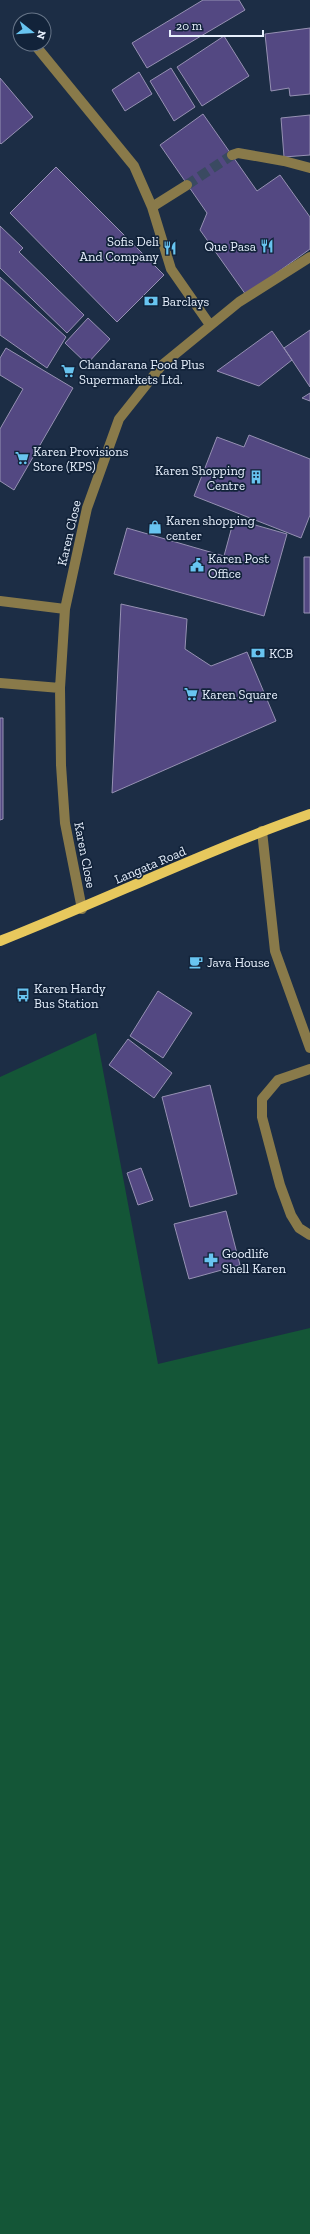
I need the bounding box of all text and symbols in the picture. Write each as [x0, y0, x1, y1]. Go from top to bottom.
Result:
north arrow [12, 12, 52, 52]
scale bar [170, 12, 263, 38]
text: 20 m [176, 19, 203, 33]
text: N [33, 29, 49, 41]
place label: Sofis Deli And Company [80, 234, 159, 264]
restaurant icon: Que Pasa [259, 238, 275, 254]
place label: Que Pasa [204, 239, 257, 254]
restaurant icon: Sofis Deli And Company [162, 240, 178, 256]
bank icon: Barclays [143, 293, 159, 309]
place label: Barclays [162, 294, 210, 309]
place label: Chandarana Food Plus Supermarkets Ltd. [79, 357, 205, 387]
supermarket icon: Chandarana Food Plus Supermarkets Ltd. [60, 363, 76, 379]
place label: Karen Provisions Store (KPS) [33, 444, 129, 474]
supermarket icon: Karen Provisions Store (KPS) [14, 450, 30, 466]
place label: Karen Shopping Centre [155, 463, 245, 493]
building icon: Karen Shopping Centre [248, 469, 264, 485]
street label: Karen Close [54, 499, 84, 567]
place label: Karen shopping center [166, 513, 255, 543]
shop icon: Karen shopping center [147, 519, 163, 535]
place label: Karen Post Office [208, 551, 269, 581]
public building icon: Karen Post Office [189, 557, 205, 573]
bank icon: KCB [250, 645, 266, 661]
place label: KCB [269, 646, 293, 661]
supermarket icon: Karen Square [183, 686, 199, 702]
place label: Karen Square [202, 687, 278, 702]
street label: Karen Close [71, 821, 99, 889]
street label: Langata Road [112, 843, 188, 887]
cafe icon: Java House [188, 954, 204, 970]
place label: Java House [207, 955, 270, 970]
place label: Karen Hardy Bus Station [34, 981, 106, 1011]
bus stop icon: Karen Hardy Bus Station [15, 987, 31, 1003]
place label: Goodlife Shell Karen [222, 1246, 286, 1276]
pharmacy icon: Goodlife Shell Karen [203, 1252, 219, 1268]

